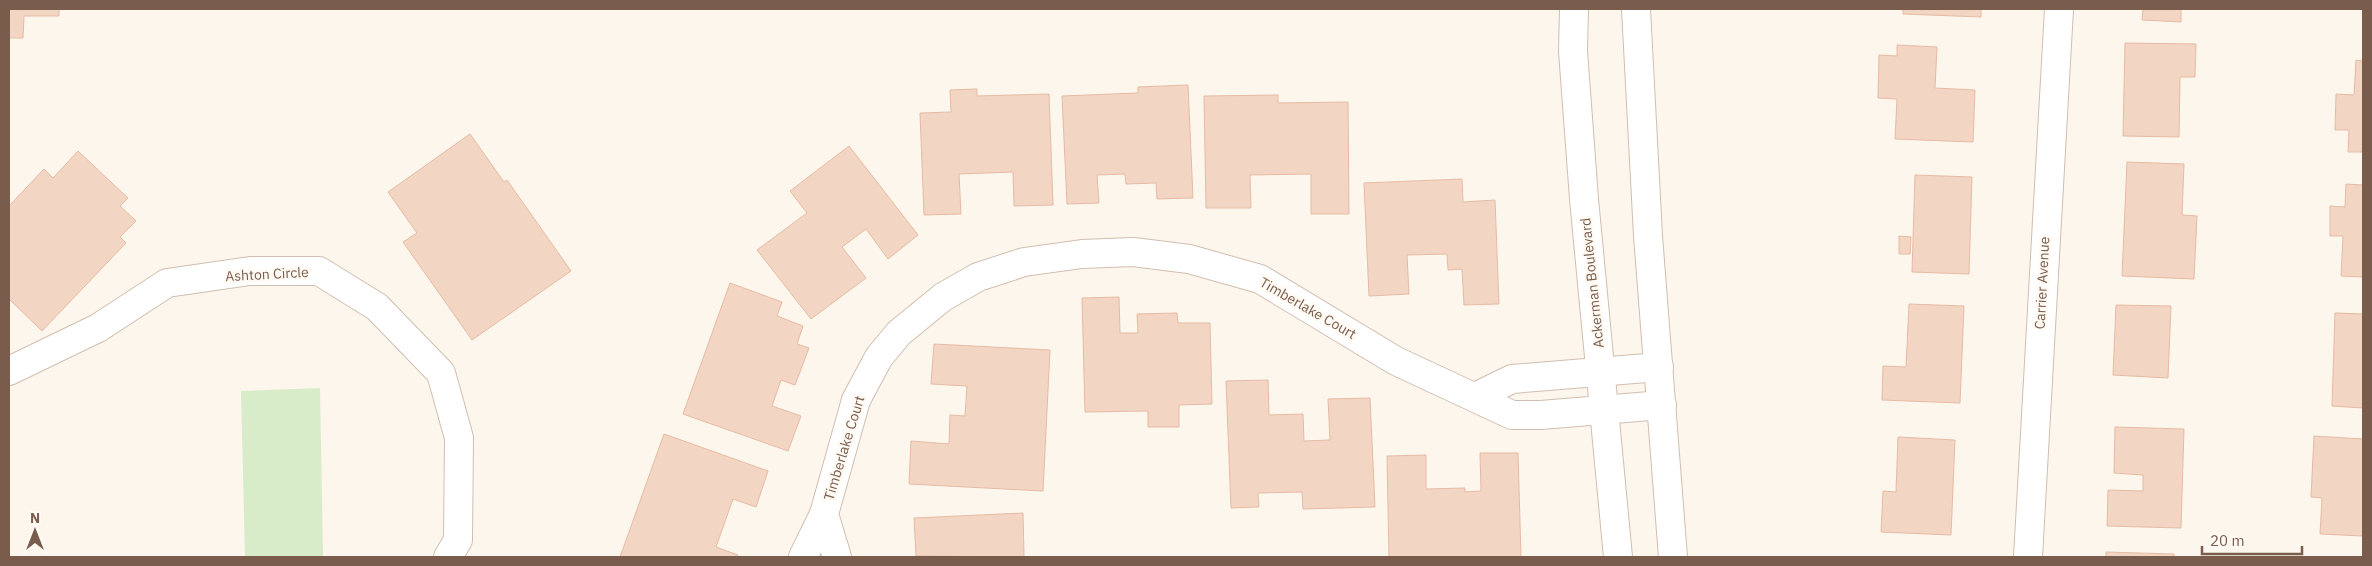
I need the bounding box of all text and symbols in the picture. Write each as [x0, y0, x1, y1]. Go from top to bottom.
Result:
street label: Ackerman Boulevard [1576, 217, 1608, 349]
street label: Carrier Avenue [2031, 236, 2053, 330]
street label: Ashton Circle [225, 263, 309, 285]
street label: Timberlake Court [1256, 273, 1360, 343]
street label: Timberlake Court [820, 393, 869, 503]
north arrow [10, 506, 60, 556]
text: N [30, 509, 40, 527]
scale bar [2202, 524, 2302, 556]
text: 20 m [2210, 531, 2245, 550]

